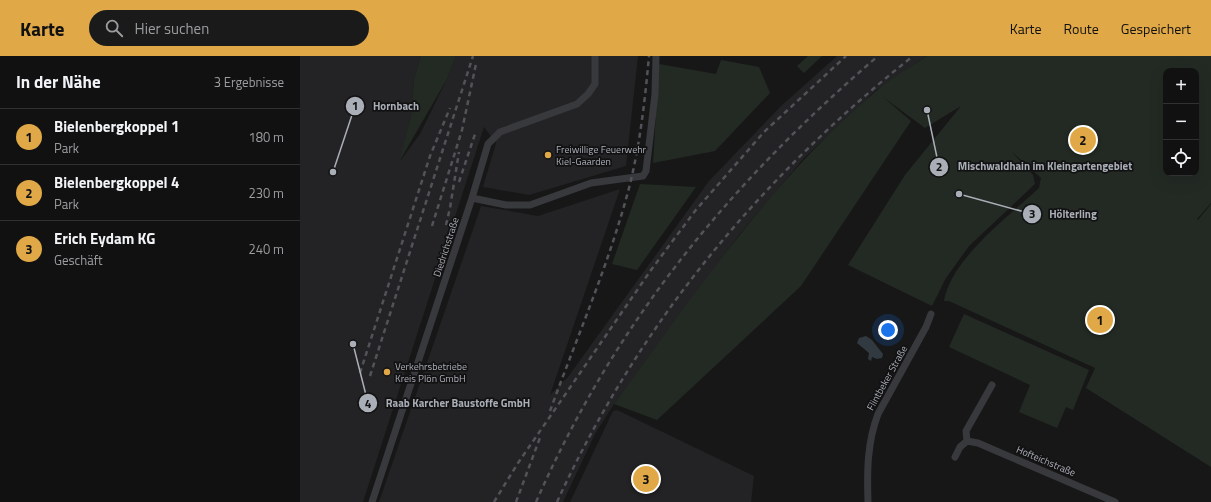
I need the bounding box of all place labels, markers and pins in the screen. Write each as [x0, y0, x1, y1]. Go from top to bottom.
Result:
callout: Hornbach [345, 94, 427, 117]
pin: 2 [1070, 125, 1096, 155]
place label: Freiwillige Feuerwehr Kiel-Gaarden [556, 142, 647, 169]
marker: Freiwillige Feuerwehr Kiel-Gaarden [543, 150, 553, 160]
callout: Mischwaldhain im Kleingartengebiet [929, 155, 1140, 178]
callout: Hölterling [1022, 202, 1105, 225]
pin: 1 [1087, 305, 1113, 335]
place label: Verkehrsbetriebe Kreis Plön GmbH [395, 359, 467, 386]
marker: Verkehrsbetriebe Kreis Plön GmbH [382, 367, 392, 377]
callout: Raab Karcher Baustoffe GmbH [358, 392, 539, 415]
pin: 3 [633, 464, 659, 494]

